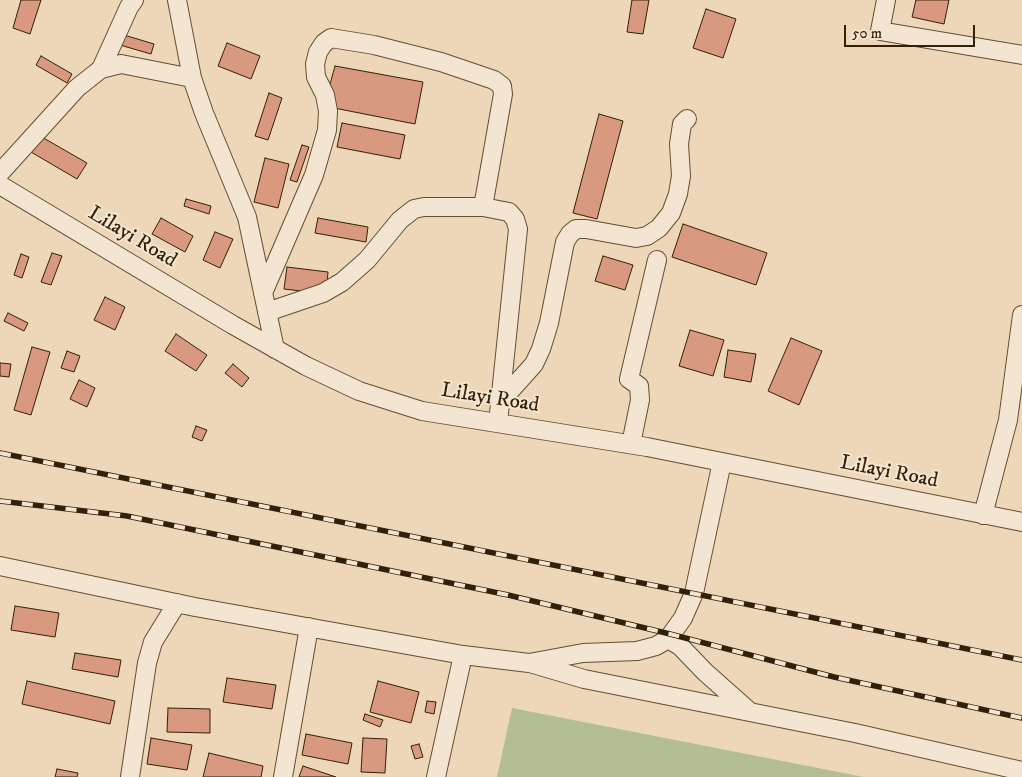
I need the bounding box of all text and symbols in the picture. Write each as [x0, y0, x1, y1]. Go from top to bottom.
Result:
scale bar [847, 15, 978, 47]
text: 50 m [852, 24, 882, 43]
street label: Lilayi Road [83, 202, 181, 274]
street label: Lilayi Road [439, 379, 541, 419]
street label: Lilayi Road [838, 451, 940, 495]

